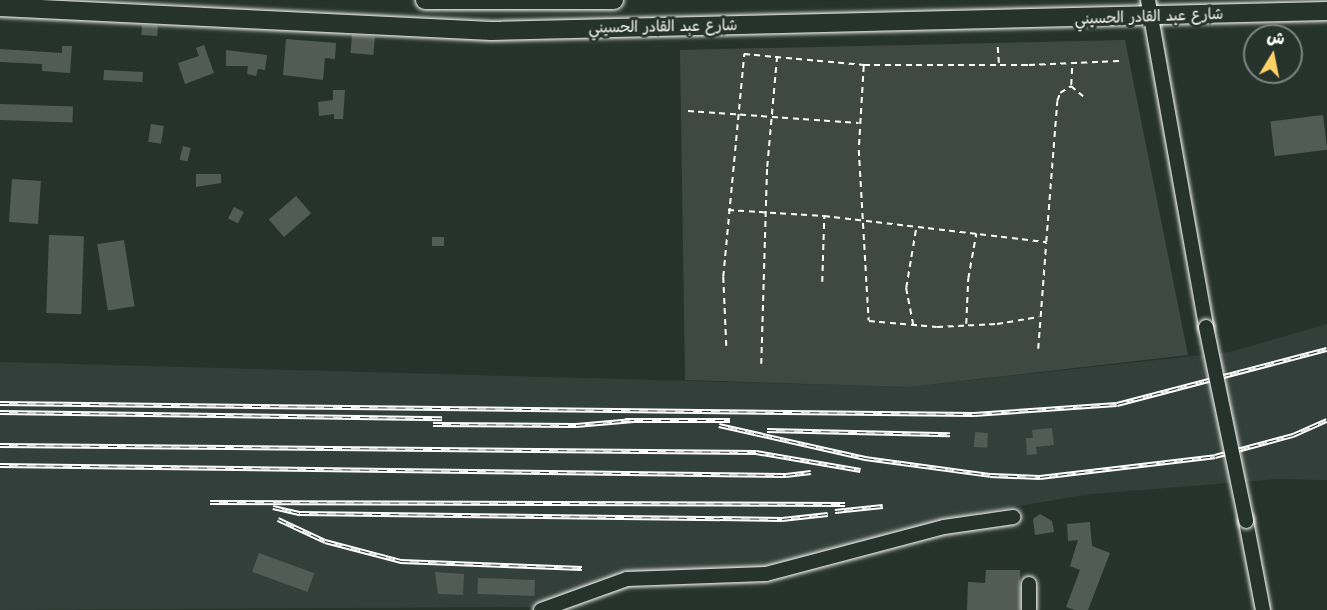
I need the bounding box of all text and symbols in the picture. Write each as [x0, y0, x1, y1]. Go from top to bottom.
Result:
street label: شارع عبد القادر الحسيني [1074, 5, 1224, 29]
street label: شارع عبد القادر الحسيني [588, 17, 738, 37]
north arrow [1243, 24, 1303, 84]
text: ش [1265, 26, 1286, 50]

